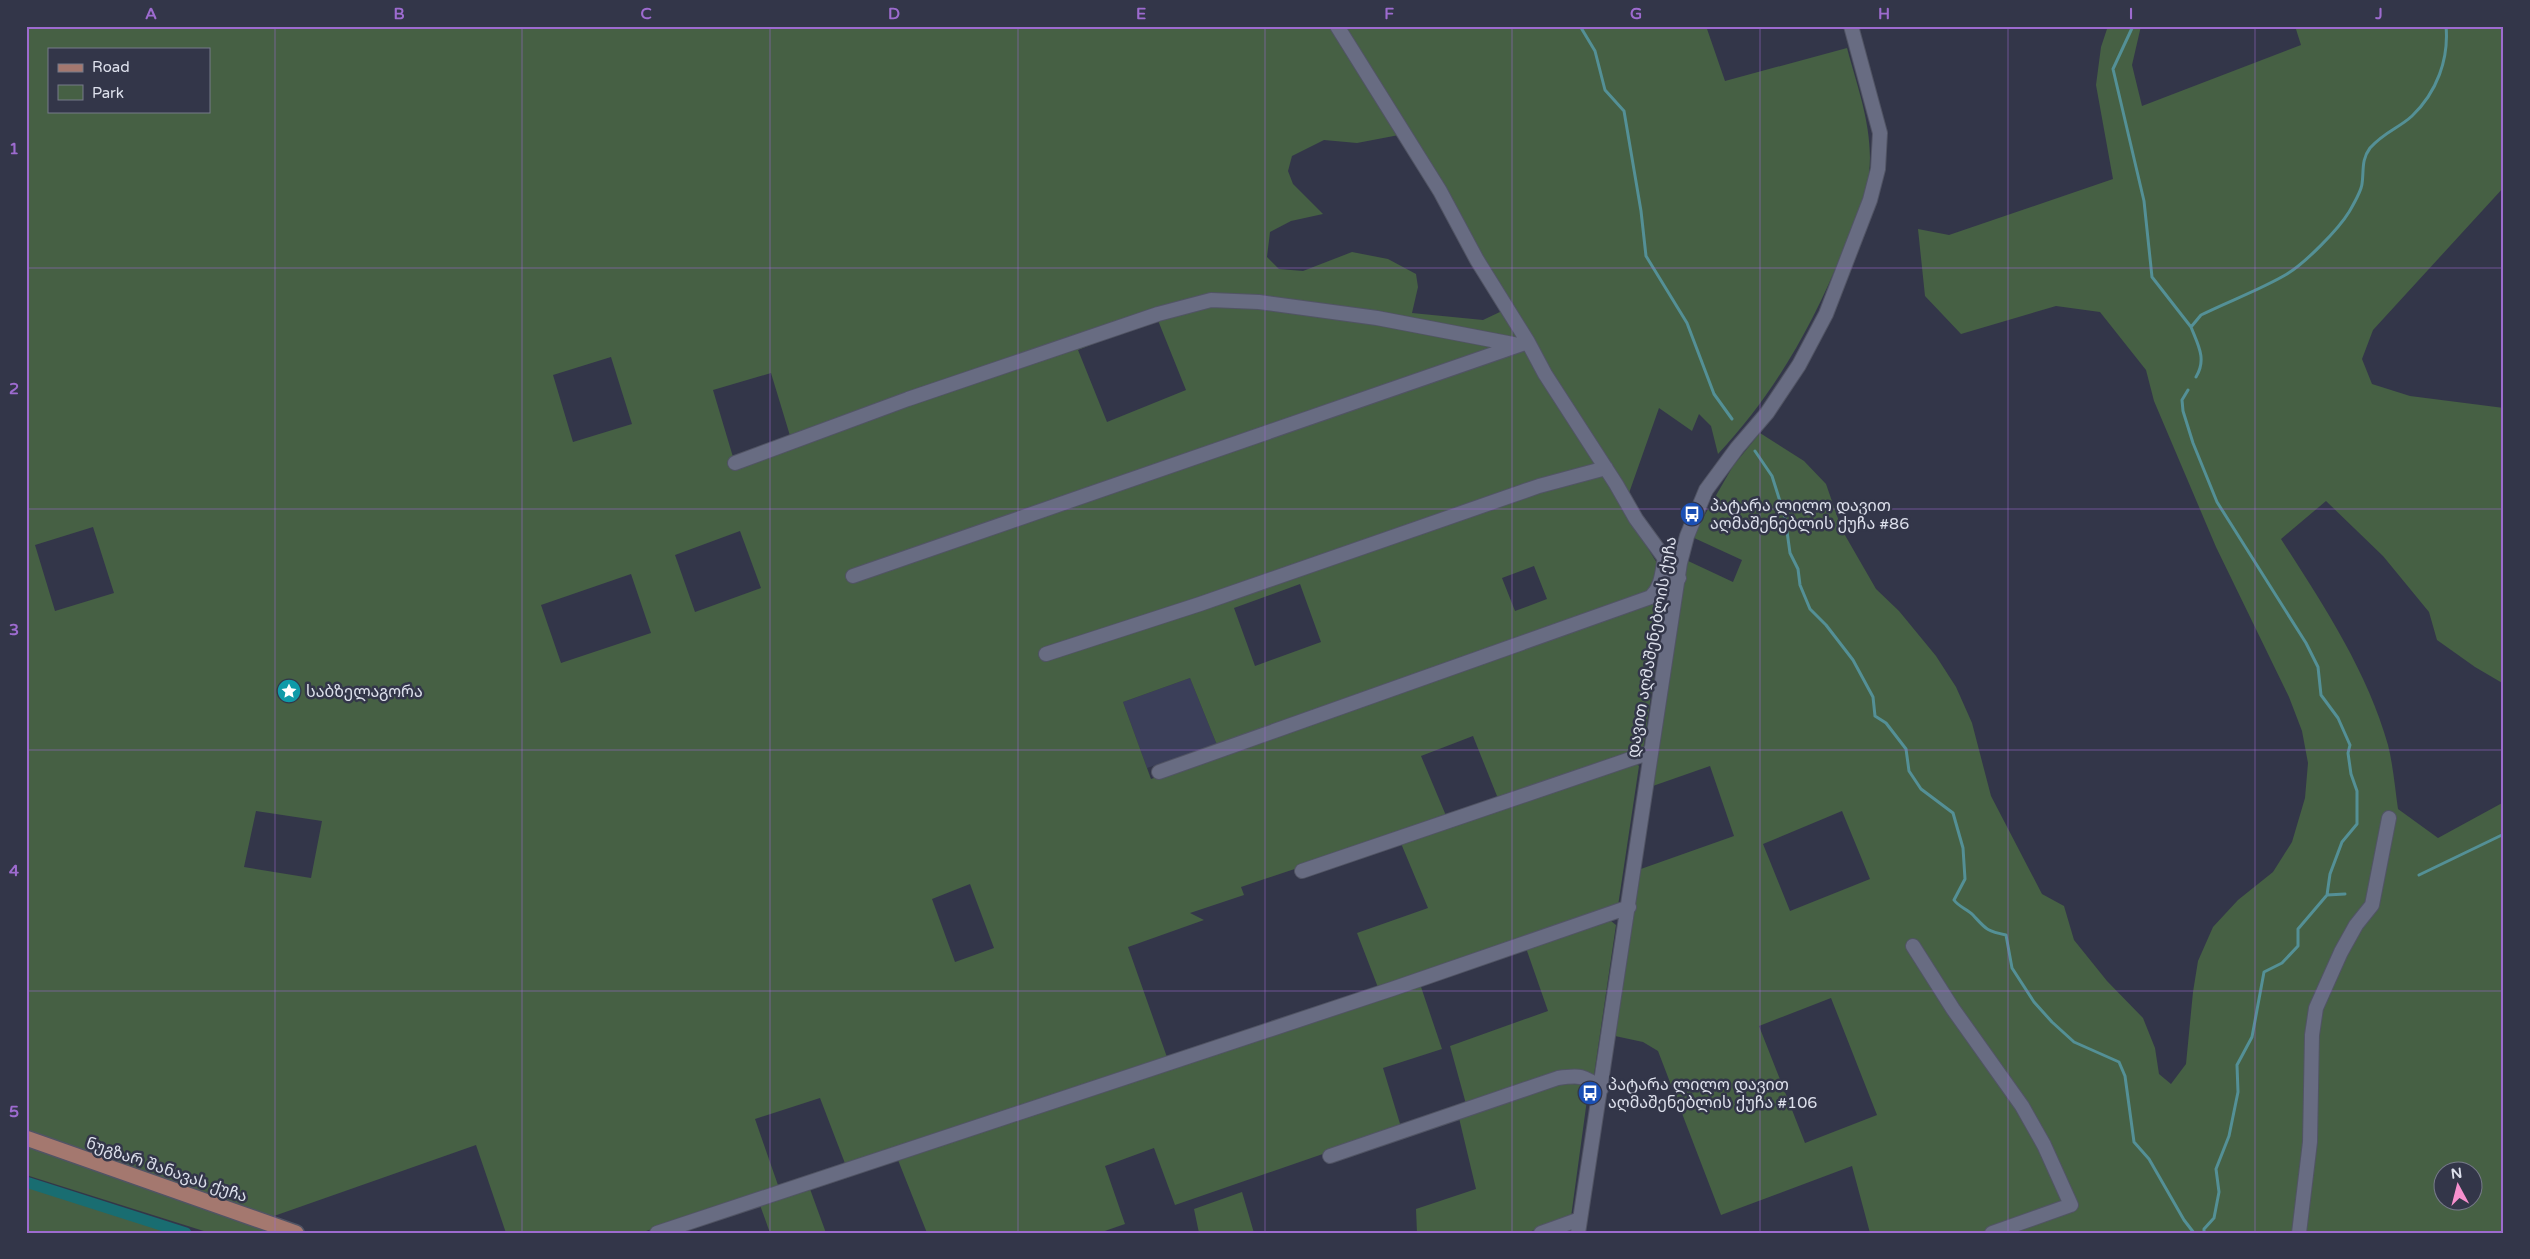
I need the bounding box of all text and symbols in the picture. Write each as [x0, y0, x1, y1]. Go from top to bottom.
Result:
text: A [145, 4, 157, 24]
text: B [393, 4, 405, 24]
text: C [640, 4, 652, 24]
text: D [888, 4, 900, 24]
text: E [1136, 4, 1146, 24]
text: F [1384, 4, 1394, 24]
text: G [1630, 4, 1642, 24]
text: H [1878, 4, 1890, 24]
text: I [2129, 4, 2133, 24]
text: J [2374, 4, 2383, 24]
legend [48, 48, 210, 112]
text: Road [92, 58, 130, 76]
text: Park [92, 84, 124, 102]
text: 1 [9, 139, 19, 159]
text: 2 [9, 379, 19, 399]
place label: პატარა ლილო დავით აღმაშენებლის ქუჩა #86 [1710, 496, 1909, 534]
bus stop icon: პატარა ლილო დავით აღმაშენებლის ქუჩა #86 [1679, 501, 1705, 527]
street label: დავით აღმაშენებლის ქუჩა [1623, 535, 1681, 759]
text: 3 [9, 620, 19, 640]
place icon: საბზელაგორა [276, 678, 302, 704]
place label: საბზელაგორა [306, 682, 423, 702]
text: 4 [9, 861, 19, 881]
place label: პატარა ლილო დავით აღმაშენებლის ქუჩა #106 [1608, 1075, 1817, 1113]
bus stop icon: პატარა ლილო დავით აღმაშენებლის ქუჩა #106 [1577, 1080, 1603, 1106]
text: 5 [9, 1102, 19, 1122]
street label: ნუგზარ შანავას ქუჩა [83, 1133, 250, 1207]
north arrow [2432, 1162, 2482, 1212]
text: N [2450, 1164, 2463, 1183]

